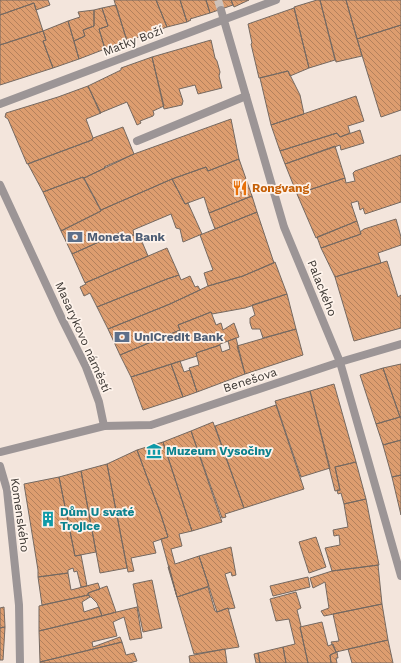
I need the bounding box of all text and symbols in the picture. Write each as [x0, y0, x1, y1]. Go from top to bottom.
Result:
street label: Matky Boží [101, 23, 165, 59]
restaurant icon: Rongvang [231, 179, 249, 197]
place label: Rongvang [252, 181, 310, 195]
bank icon: Moneta Bank [66, 228, 84, 246]
place label: Moneta Bank [87, 230, 166, 244]
street label: Palackého [304, 258, 340, 318]
street label: Masarykovo náměstí [52, 280, 114, 394]
bank icon: UniCredit Bank [113, 328, 131, 346]
place label: UniCredit Bank [134, 330, 224, 344]
street label: Benešova [221, 365, 279, 395]
museum icon: Muzeum Vysočiny [145, 442, 163, 460]
place label: Muzeum Vysočiny [166, 444, 272, 458]
street label: Komenského [8, 477, 32, 553]
place label: Dům U svaté Trojice [60, 505, 135, 533]
building icon: Dům U svaté Trojice [39, 510, 57, 528]

